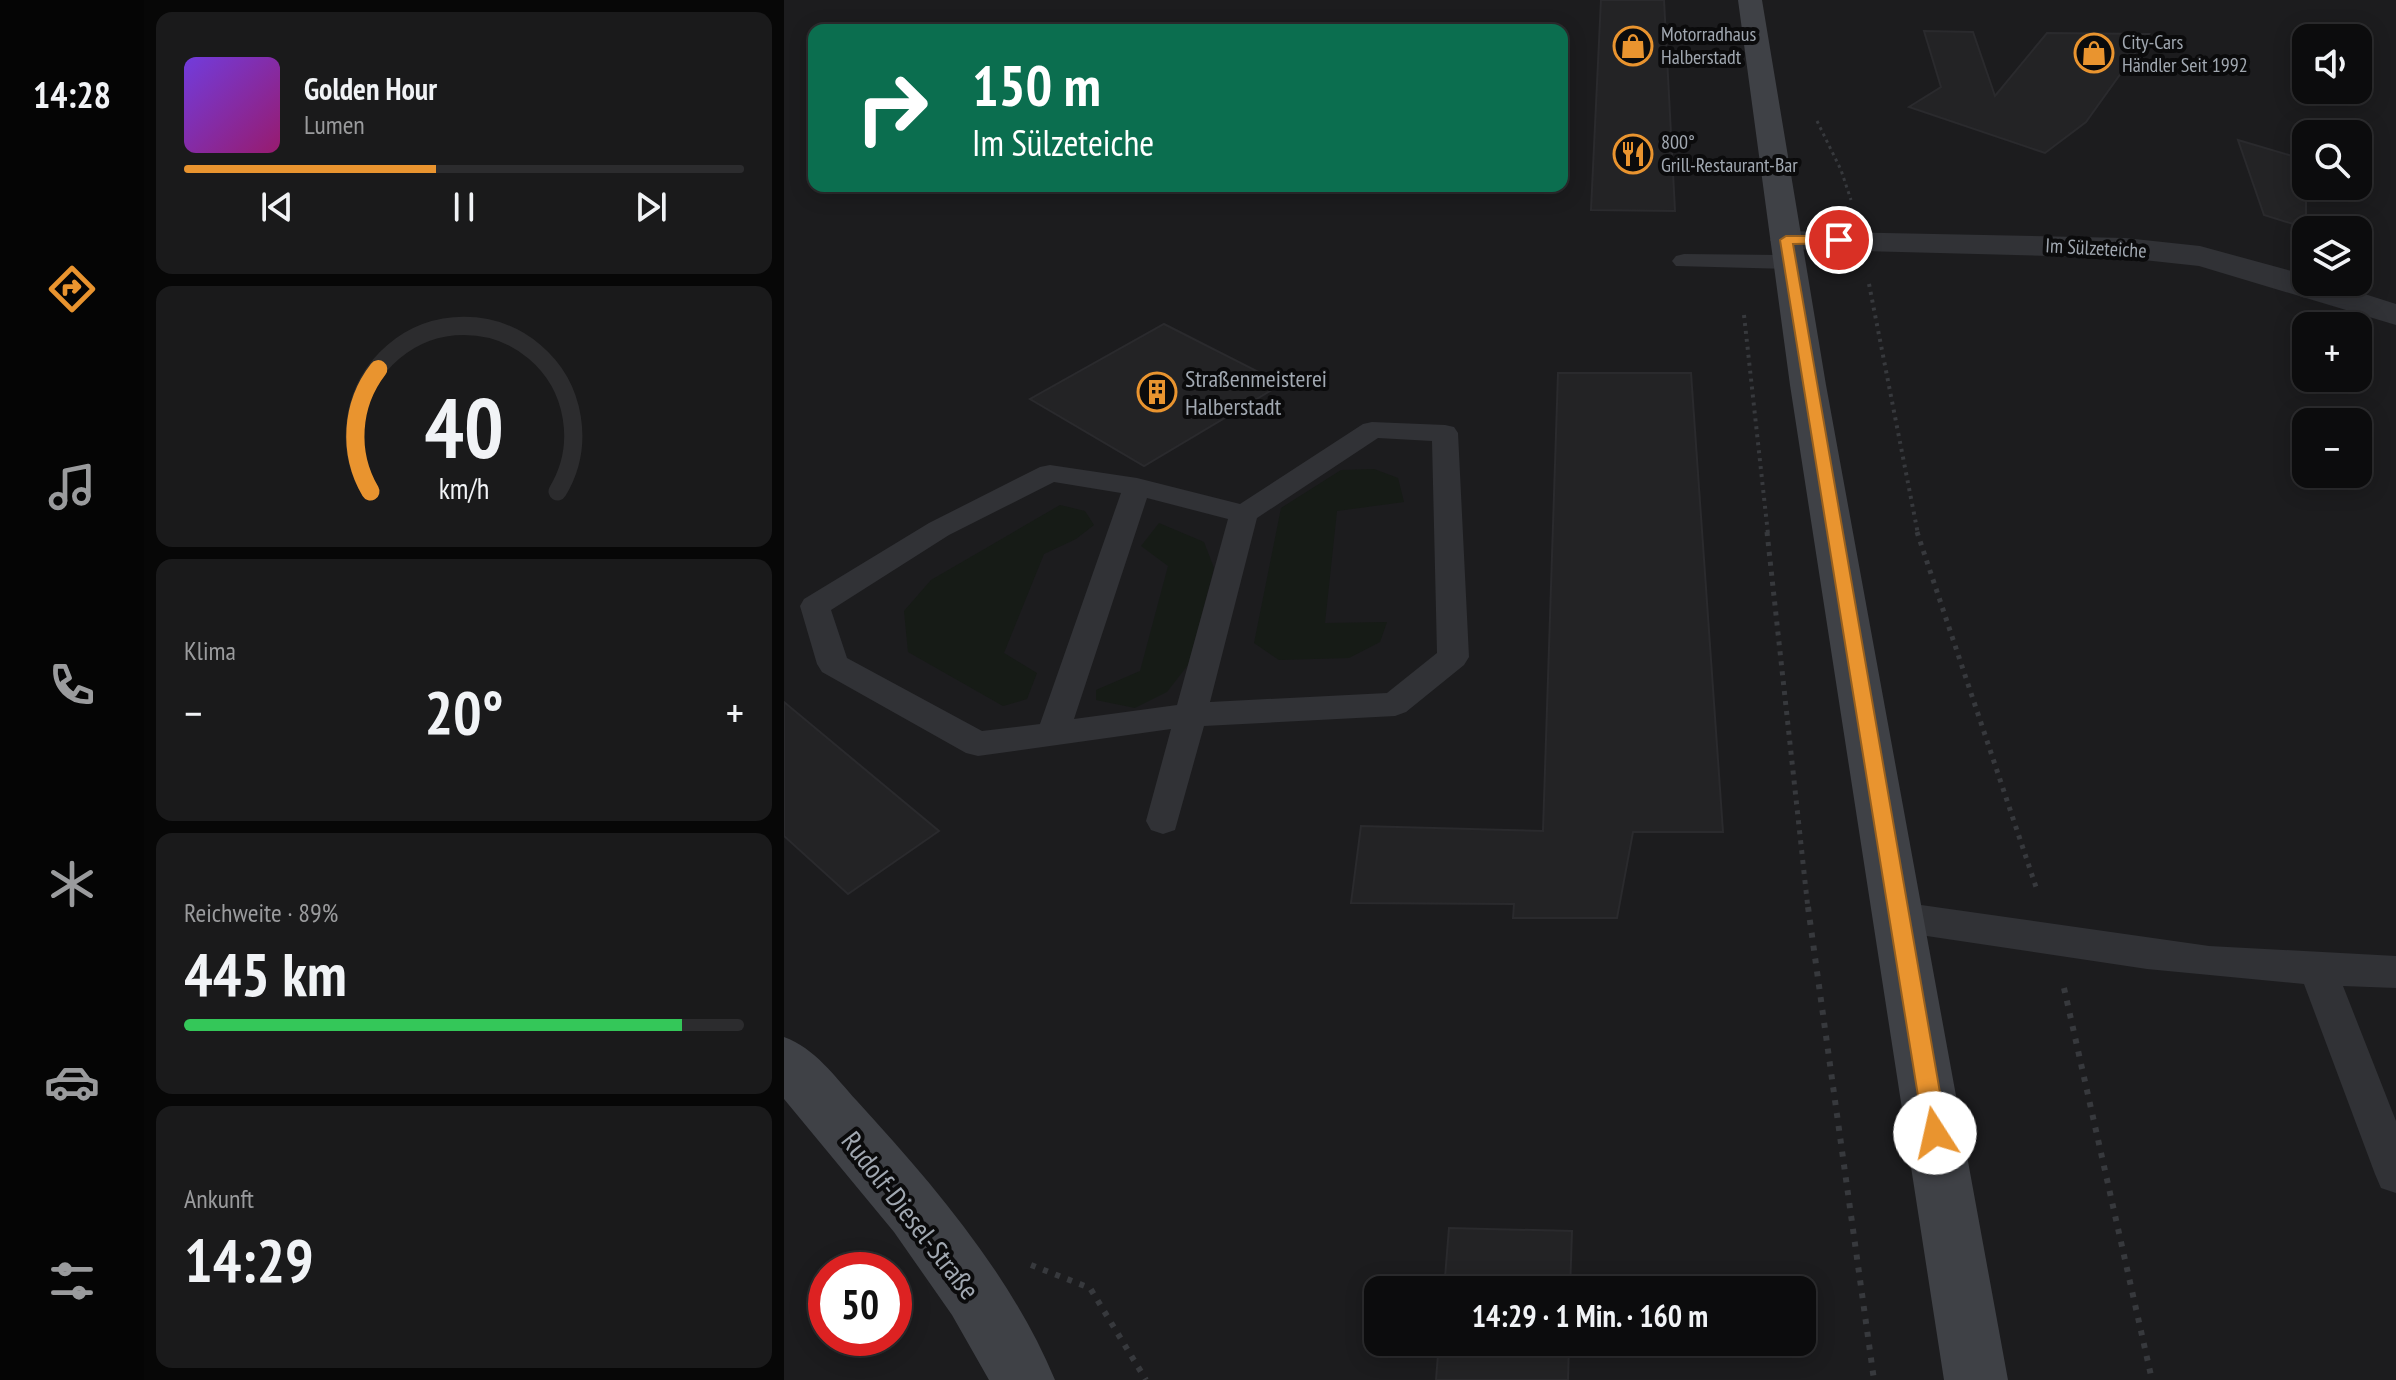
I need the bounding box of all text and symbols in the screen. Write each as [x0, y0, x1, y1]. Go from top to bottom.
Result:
place label: Motorradhaus Halberstadt [1661, 21, 1756, 70]
map controls [2292, 24, 2372, 488]
button: sound [2292, 24, 2372, 104]
shop icon: Motorradhaus Halberstadt [1612, 25, 1654, 67]
place label: City-Cars Händler Seit 1992 [2122, 29, 2248, 78]
shop icon: City-Cars Händler Seit 1992 [2073, 32, 2115, 74]
text: 150 m [972, 49, 1101, 121]
icon: right [840, 56, 944, 160]
text: Golden Hour [304, 69, 437, 108]
text: 14:28 [33, 71, 111, 118]
text: Lumen [304, 108, 365, 141]
text: Im Sülzeteiche [972, 119, 1154, 166]
button: search [2292, 120, 2372, 200]
place label: 800° Grill-Restaurant-Bar [1661, 129, 1798, 178]
restaurant icon: 800° Grill-Restaurant-Bar [1612, 133, 1654, 175]
icon: previous [255, 185, 299, 229]
icon: pause [442, 185, 486, 229]
icon: next [629, 185, 673, 229]
pin [1805, 206, 1873, 274]
button: layers [2292, 216, 2372, 296]
icon: arrive [1817, 218, 1861, 262]
street label: Im Sülzeteiche [2045, 232, 2147, 264]
icon: directions [44, 261, 100, 317]
button: + [2292, 312, 2372, 392]
place label: Straßenmeisterei Halberstadt [1185, 363, 1327, 422]
building icon: Straßenmeisterei Halberstadt [1136, 371, 1178, 413]
text: 40 [424, 373, 504, 481]
button: − [2292, 408, 2372, 488]
icon: music [44, 459, 100, 515]
text: km/h [439, 471, 489, 508]
text: Klima [184, 634, 236, 667]
icon: phone [44, 657, 100, 713]
text: 20° [424, 673, 504, 751]
text: − [184, 684, 202, 741]
text: + [726, 684, 744, 741]
icon: climate [44, 856, 100, 912]
text: Reichweite · 89% [184, 896, 338, 929]
text: 445 km [184, 935, 347, 1013]
icon: car [44, 1054, 100, 1110]
position arrow [1893, 1091, 1977, 1175]
street label: Rudolf-Diesel-Straße [834, 1123, 988, 1307]
text: Ankunft [184, 1182, 254, 1215]
text: 14:29 [184, 1221, 314, 1299]
speed limit sign: 50 [808, 1252, 912, 1356]
icon: filters [44, 1253, 100, 1309]
text: 14:29 · 1 Min. · 160 m [1472, 1296, 1708, 1335]

